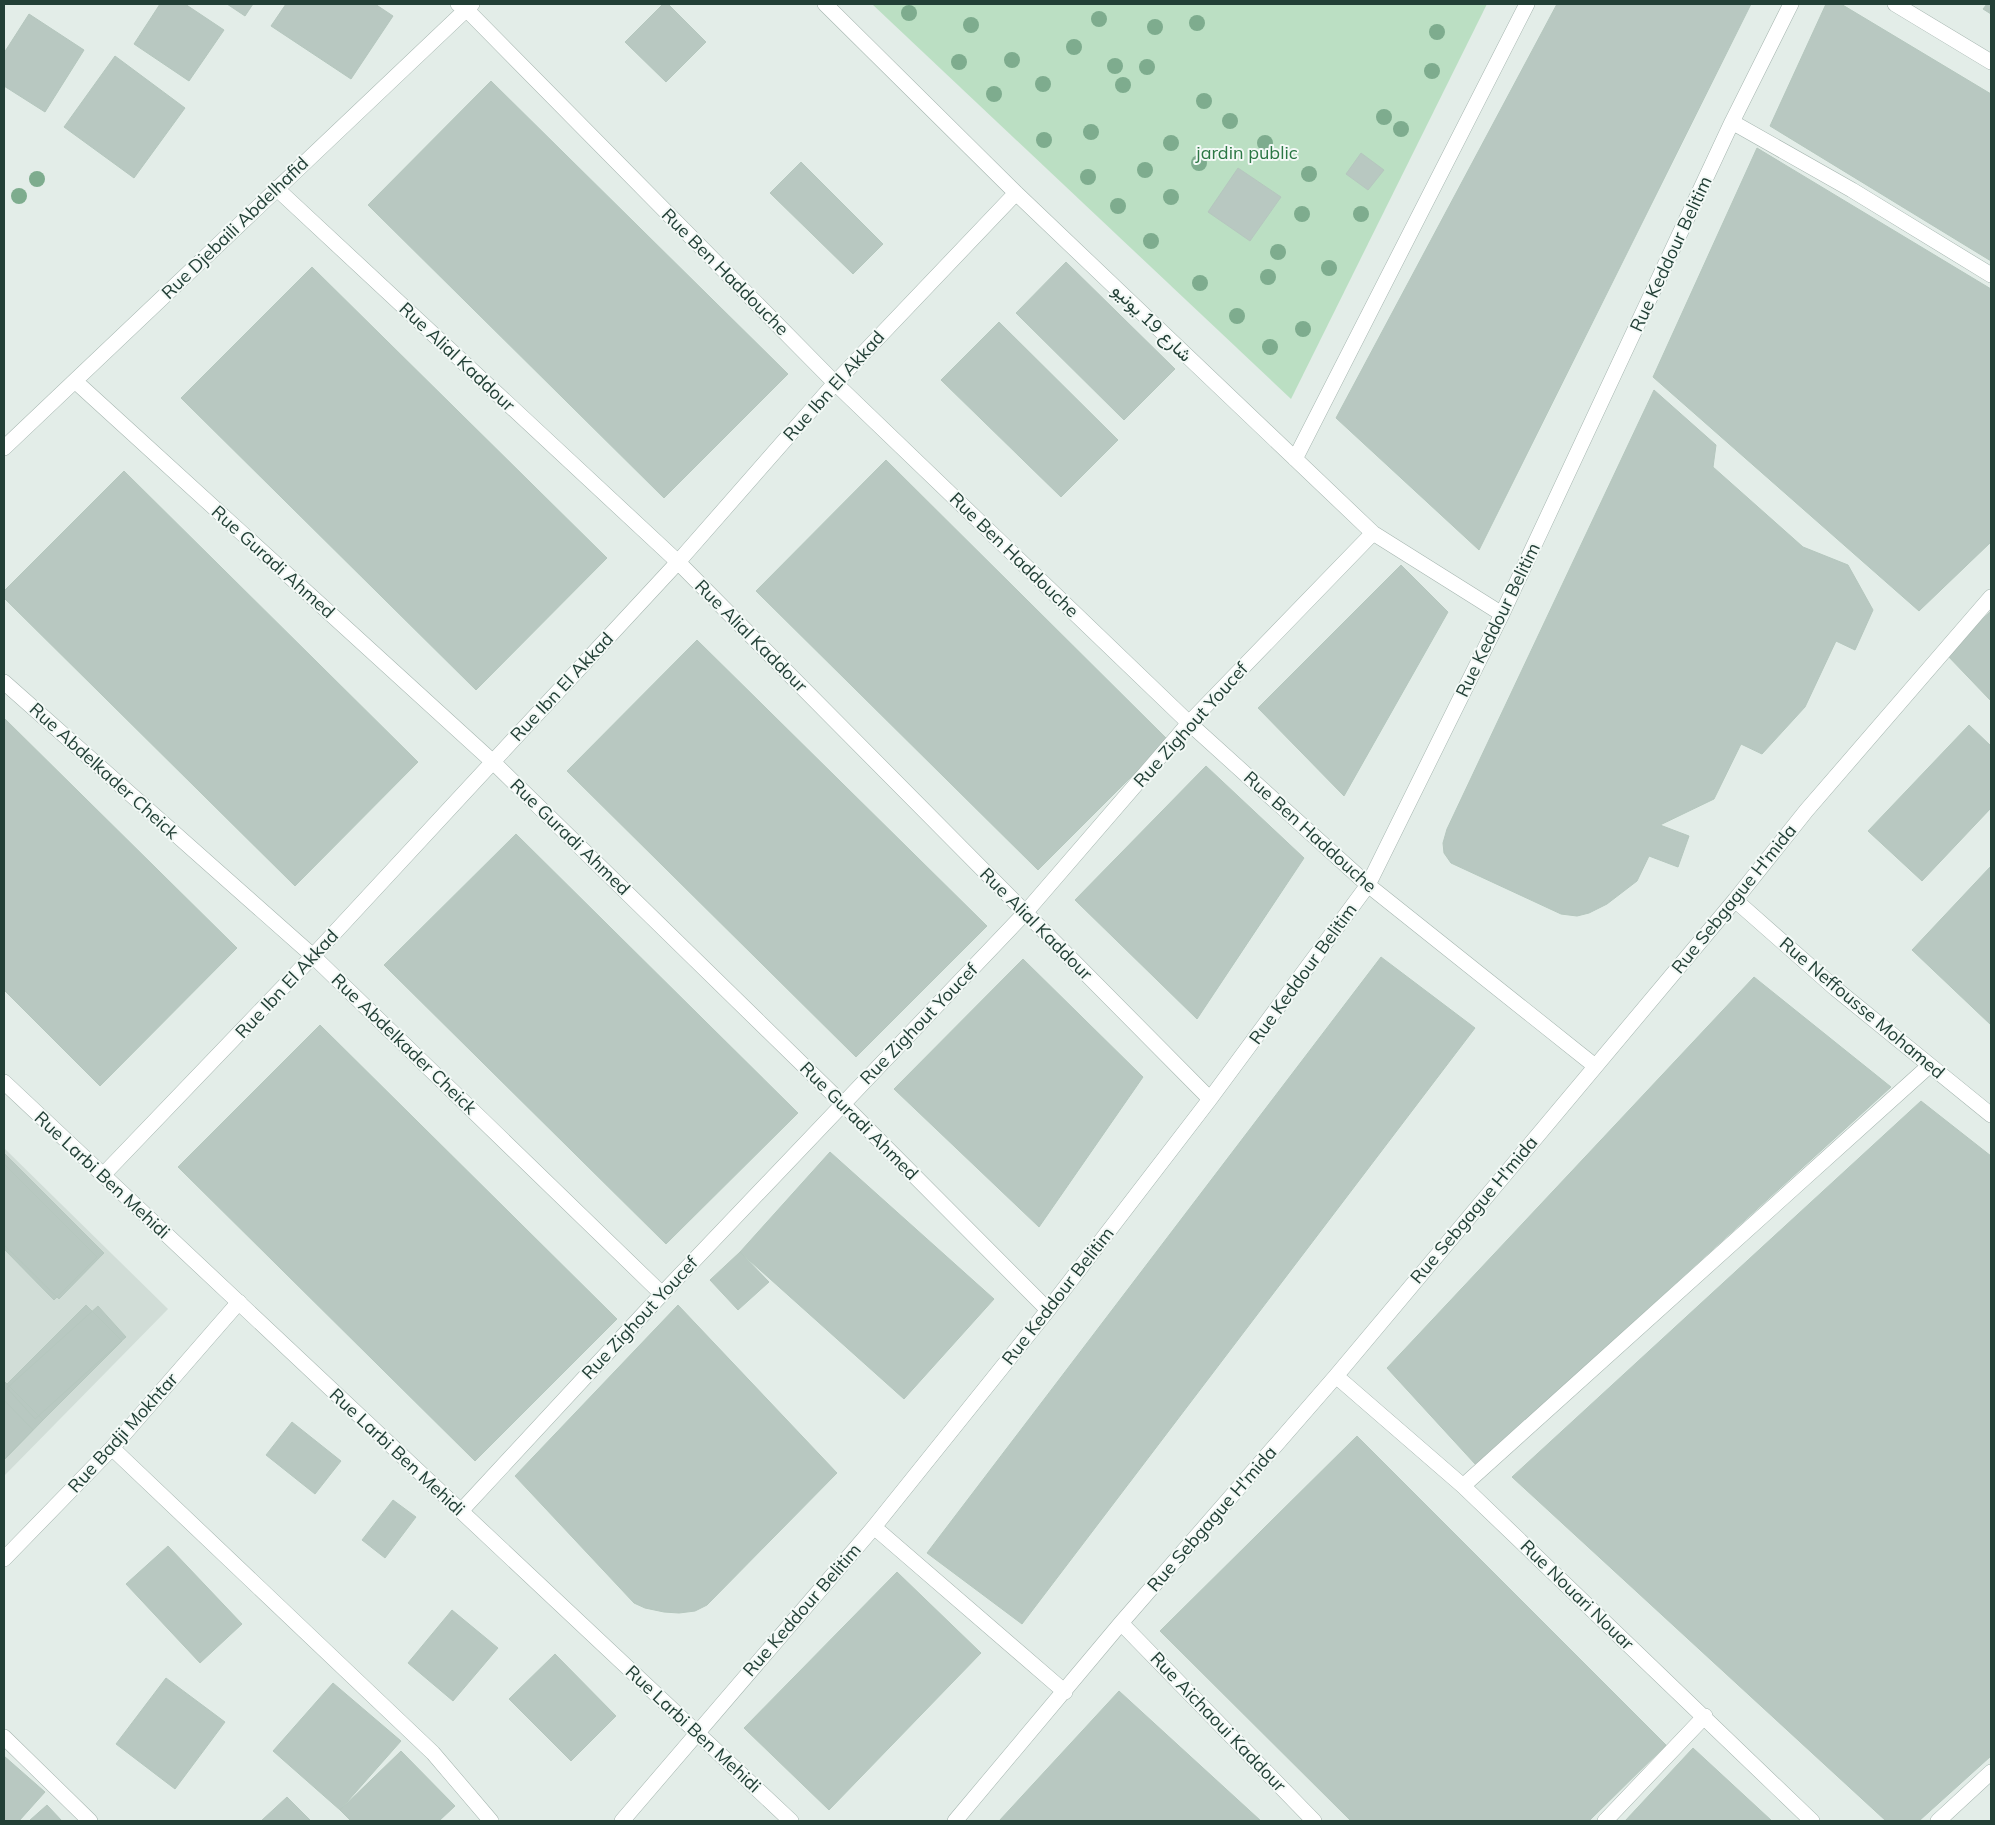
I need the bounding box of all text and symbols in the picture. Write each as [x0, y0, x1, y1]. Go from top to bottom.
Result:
park label: jardin public [1194, 141, 1298, 164]
street label: Rue Djebaili Abdelhafid [156, 152, 313, 304]
street label: Rue Keddour Belitim [1624, 172, 1717, 335]
street label: Rue Ben Haddouche [657, 203, 794, 340]
street label: شارع 19 يونيو [1107, 279, 1197, 367]
street label: Rue Alial Kaddour [395, 297, 520, 416]
street label: Rue Ibn El Akkad [778, 326, 889, 446]
street label: Rue Ben Haddouche [945, 487, 1084, 622]
street label: Rue Guradi Ahmed [207, 500, 340, 623]
street label: Rue Keddour Belitim [1450, 539, 1545, 701]
street label: Rue Alial Kaddour [690, 575, 813, 697]
street label: Rue Ibn El Akkad [505, 627, 618, 746]
street label: Rue Zighout Youcef [1128, 657, 1253, 792]
street label: Rue Abdelkader Cheick [25, 697, 184, 844]
street label: Rue Ben Haddouche [1239, 766, 1381, 897]
street label: Rue Guradi Ahmed [506, 773, 635, 900]
street label: Rue Sebgague H'mida [1666, 819, 1801, 978]
street label: Rue Alial Kaddour [975, 863, 1098, 985]
street label: Rue Keddour Belitim [1244, 899, 1362, 1049]
street label: Rue Ibn El Akkad [230, 924, 343, 1043]
street label: Rue Neffousse Mohamed [1775, 932, 1950, 1083]
street label: Rue Zighout Youcef [855, 957, 983, 1089]
street label: Rue Abdelkader Cheick [327, 968, 482, 1120]
street label: Rue Guradi Ahmed [795, 1057, 923, 1185]
street label: Rue Larbi Ben Mehidi [30, 1106, 175, 1243]
street label: Rue Sebgague H'mida [1405, 1131, 1542, 1288]
street label: Rue Keddour Belitim [997, 1222, 1119, 1369]
street label: Rue Zighout Youcef [577, 1251, 703, 1384]
street label: Rue Badji Mokhtar [63, 1368, 183, 1497]
street label: Rue Larbi Ben Mehidi [325, 1383, 470, 1520]
street label: Rue Sebgague H'mida [1142, 1441, 1281, 1596]
street label: Rue Nouari Nouar [1516, 1535, 1639, 1655]
street label: Rue Keddour Belitim [738, 1538, 866, 1681]
street label: Rue Aichaoui Kaddour [1146, 1647, 1291, 1797]
street label: Rue Larbi Ben Mehidi [621, 1660, 766, 1797]

